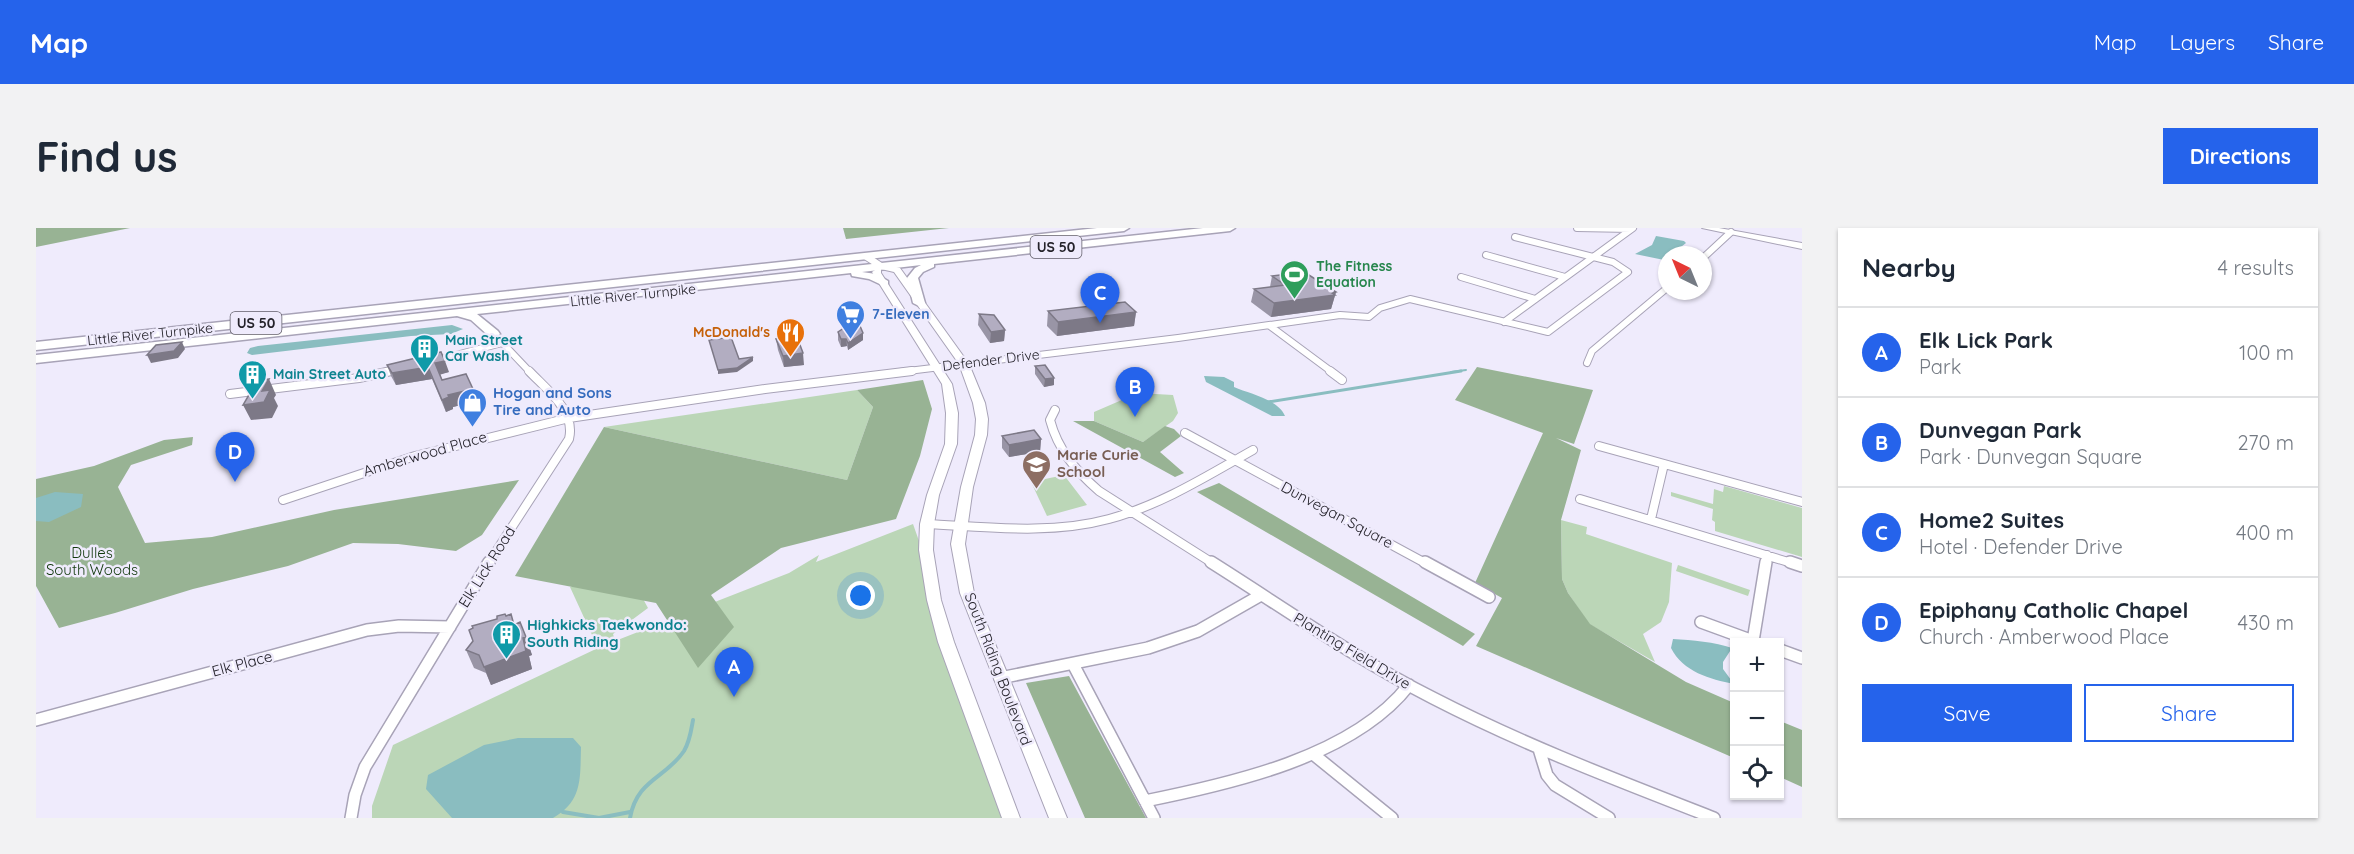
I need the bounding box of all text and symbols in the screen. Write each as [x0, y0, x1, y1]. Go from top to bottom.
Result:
text: Map [30, 25, 88, 60]
text: Map [2094, 29, 2137, 55]
text: Layers [2170, 29, 2235, 55]
text: Share [2268, 29, 2324, 55]
button: Directions [2163, 128, 2318, 184]
text: Find us [36, 130, 178, 183]
road number: US 50 [1030, 236, 1082, 258]
north arrow [1658, 246, 1712, 300]
text: Nearby [1862, 251, 1956, 284]
text: 4 results [2218, 255, 2294, 280]
place label: The Fitness Equation [1316, 257, 1392, 291]
sports icon: The Fitness Equation [1279, 258, 1311, 300]
pin: C [1080, 274, 1120, 323]
street label: Little River Turnpike [569, 279, 697, 311]
supermarket icon: 7-Eleven [835, 298, 867, 340]
place label: 7-Eleven [872, 305, 929, 323]
road number: US 50 [230, 312, 282, 334]
restaurant icon: McDonald's [775, 316, 807, 358]
street label: Little River Turnpike [86, 318, 214, 350]
place label: McDonald's [693, 323, 770, 341]
text: Elk Lick Park [1919, 326, 2053, 354]
place label: Main Street Car Wash [445, 331, 523, 365]
building icon: Main Street Car Wash [408, 332, 440, 374]
text: A [1875, 340, 1888, 365]
text: 100 m [2239, 340, 2294, 365]
street label: Defender Drive [941, 345, 1041, 375]
text: Park [1919, 354, 1961, 379]
building icon: Main Street Auto [236, 358, 268, 400]
place label: Main Street Auto [273, 365, 387, 383]
pin: B [1116, 368, 1154, 417]
place label: Hogan and Sons Tire and Auto [493, 383, 612, 419]
shop icon: Hogan and Sons Tire and Auto [456, 386, 488, 428]
text: Dunvegan Park [1919, 416, 2082, 444]
street label: Amberwood Place [361, 427, 489, 480]
text: B [1875, 430, 1888, 455]
text: 270 m [2237, 430, 2294, 455]
pin: D [216, 432, 254, 482]
text: Park · Dunvegan Square [1919, 444, 2142, 469]
place label: Marie Curie School [1057, 445, 1139, 481]
school or university icon: Marie Curie School [1020, 448, 1052, 490]
street label: Dunvegan Square [1278, 477, 1397, 552]
text: Home2 Suites [1919, 506, 2064, 534]
text: C [1875, 520, 1888, 545]
text: 400 m [2236, 520, 2294, 545]
street label: Elk Lick Road [454, 523, 519, 611]
text: Hotel · Defender Drive [1919, 534, 2123, 559]
park label: Dulles South Woods [46, 543, 138, 579]
your location [846, 581, 875, 610]
street label: South Riding Boulevard [961, 590, 1036, 748]
text: Epiphany Catholic Chapel [1919, 596, 2188, 624]
street label: Planting Field Drive [1290, 608, 1414, 693]
text: D [1874, 610, 1889, 635]
text: 430 m [2237, 610, 2294, 635]
place label: Highkicks Taekwondo: South Riding [527, 615, 687, 651]
building icon: Highkicks Taekwondo: South Riding [490, 618, 522, 660]
text: Church · Amberwood Place [1919, 624, 2169, 649]
map controls [1730, 638, 1784, 800]
button: + [1730, 638, 1784, 692]
street label: Elk Place [210, 646, 274, 681]
pin: A [714, 648, 754, 697]
button: Save [1862, 684, 2072, 742]
button: Share [2084, 684, 2294, 742]
button: − [1730, 692, 1784, 746]
button: locate [1730, 746, 1784, 800]

